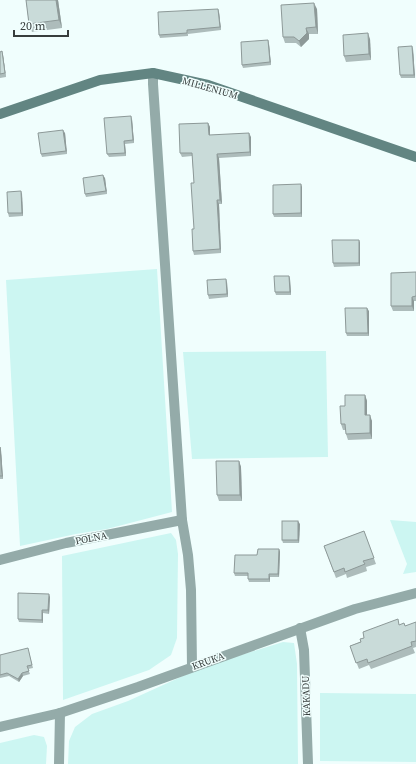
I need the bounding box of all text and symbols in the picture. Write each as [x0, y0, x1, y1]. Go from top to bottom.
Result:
scale bar [14, 12, 68, 38]
text: 20 m [20, 18, 46, 34]
street label: MILLENIUM [181, 74, 239, 102]
street label: POLNA [74, 528, 108, 547]
street label: KRUKA [190, 649, 226, 673]
street label: KAKADU [299, 675, 313, 717]

